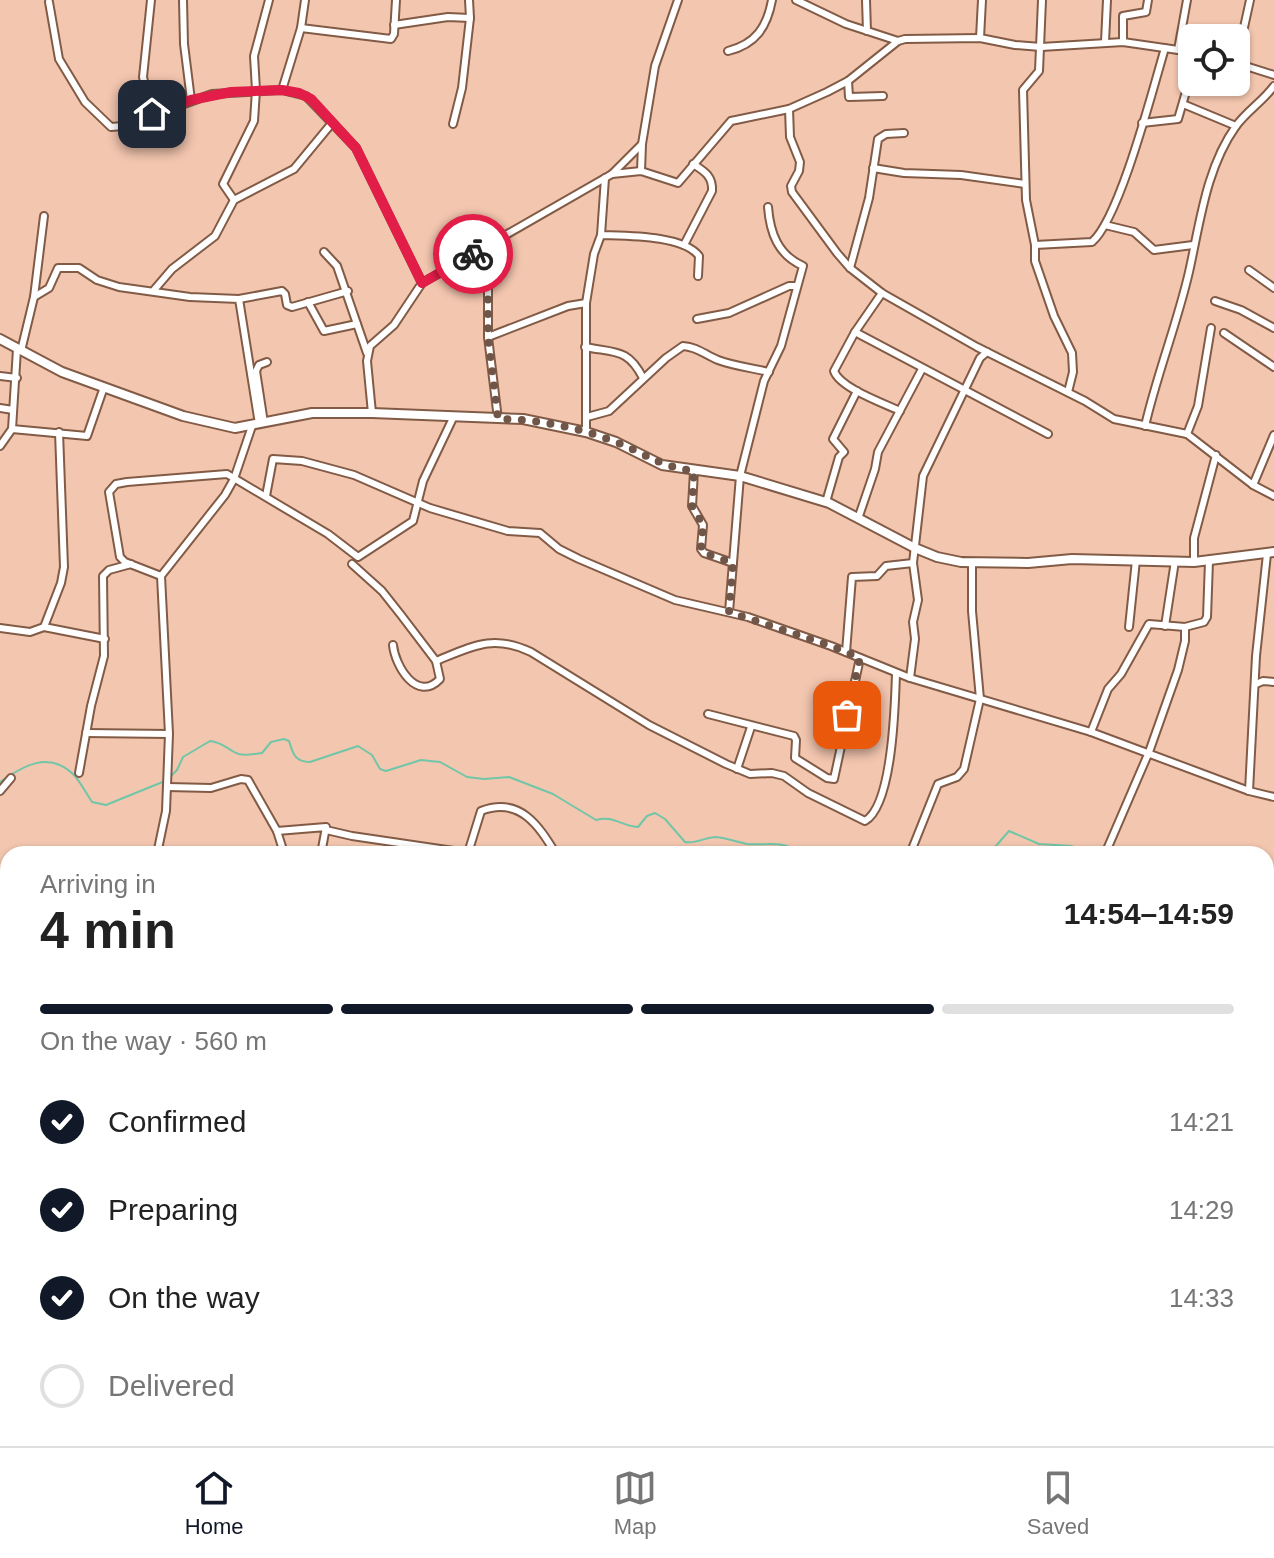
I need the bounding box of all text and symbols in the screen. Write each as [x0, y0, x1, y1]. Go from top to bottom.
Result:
map controls [1178, 24, 1250, 96]
button: locate [1178, 24, 1250, 96]
pin [118, 80, 186, 148]
icon: home [130, 92, 174, 136]
courier [433, 214, 513, 294]
icon: bike [451, 232, 495, 276]
pin [813, 681, 881, 749]
icon: bag [825, 693, 869, 737]
text: Arriving in [40, 869, 156, 899]
text: 14:54–14:59 [1064, 897, 1234, 930]
text: 4 min [40, 901, 176, 959]
text: On the way · 560 m [40, 1026, 267, 1056]
icon: check [40, 1100, 84, 1144]
text: Confirmed [108, 1105, 246, 1138]
text: 14:21 [1169, 1107, 1234, 1137]
icon: check [40, 1188, 84, 1232]
text: Preparing [108, 1193, 238, 1226]
text: 14:29 [1169, 1195, 1234, 1225]
icon: check [40, 1276, 84, 1320]
text: On the way [108, 1281, 260, 1314]
text: 14:33 [1169, 1283, 1234, 1313]
text: Delivered [108, 1369, 235, 1402]
tab: Home [185, 1466, 244, 1540]
tab: Map [613, 1466, 657, 1540]
tab: Saved [1027, 1466, 1089, 1540]

